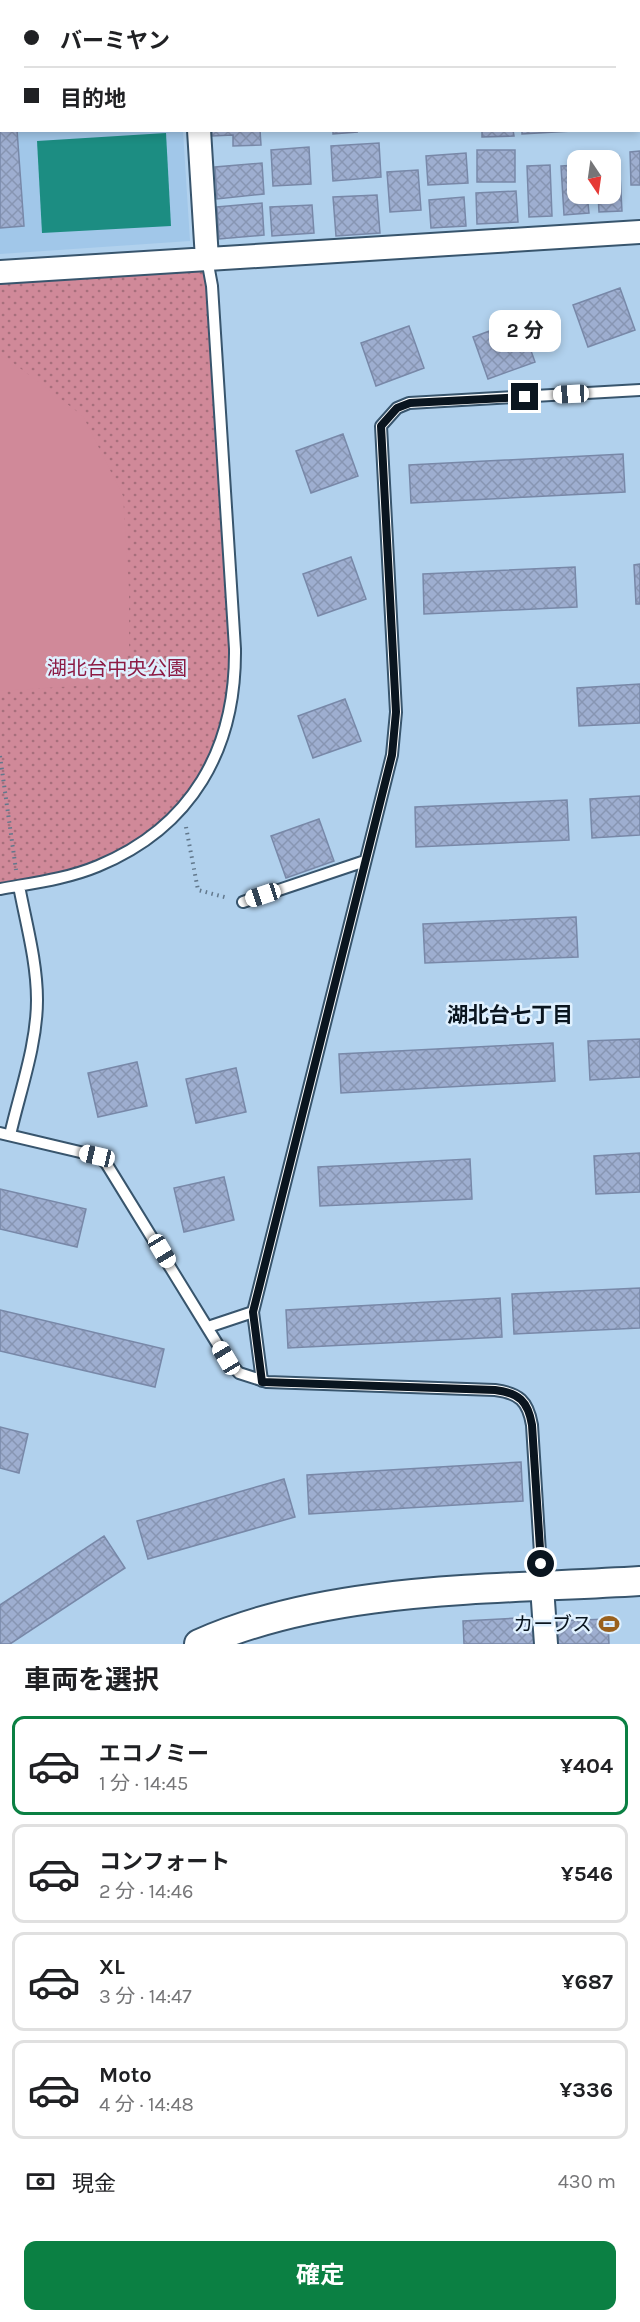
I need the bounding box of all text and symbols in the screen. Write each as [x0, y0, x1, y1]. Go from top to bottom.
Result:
text: バーミヤン [60, 28, 170, 54]
text: 目的地 [60, 86, 126, 112]
north arrow [567, 150, 621, 204]
map controls [567, 150, 621, 204]
callout: 2 分 [489, 310, 561, 352]
text: 2 分 [506, 319, 544, 342]
route end [511, 383, 538, 410]
car [553, 384, 589, 404]
park label: 湖北台中央公園 [47, 657, 187, 680]
car [243, 881, 283, 909]
district label: 湖北台七丁目 [447, 1003, 573, 1027]
car [77, 1143, 117, 1169]
car [145, 1231, 179, 1271]
car [209, 1338, 243, 1378]
route start [527, 1550, 554, 1577]
sports icon: カーブス [597, 1612, 621, 1636]
place label: カーブス [513, 1613, 592, 1636]
text: 車両を選択 [24, 1664, 159, 1696]
icon: car [27, 1739, 81, 1793]
text: エコノミー [99, 1741, 209, 1767]
text: ¥404 [560, 1753, 613, 1779]
text: 1 分 · 14:45 [99, 1772, 188, 1795]
icon: car [27, 1847, 81, 1901]
text: コンフォート [99, 1849, 230, 1875]
text: ¥546 [561, 1861, 613, 1887]
text: 2 分 · 14:46 [99, 1880, 193, 1903]
text: XL [99, 1954, 125, 1980]
icon: car [27, 1955, 81, 2009]
text: ¥687 [562, 1969, 613, 1995]
text: 3 分 · 14:47 [99, 1985, 192, 2008]
text: Moto [99, 2062, 152, 2088]
icon: car [27, 2063, 81, 2117]
text: ¥336 [559, 2077, 613, 2103]
text: 4 分 · 14:48 [99, 2093, 194, 2116]
icon: cash [24, 2165, 57, 2198]
text: 430 m [558, 2170, 616, 2193]
text: 現金 [72, 2171, 116, 2197]
button: 確定 [24, 2241, 616, 2310]

